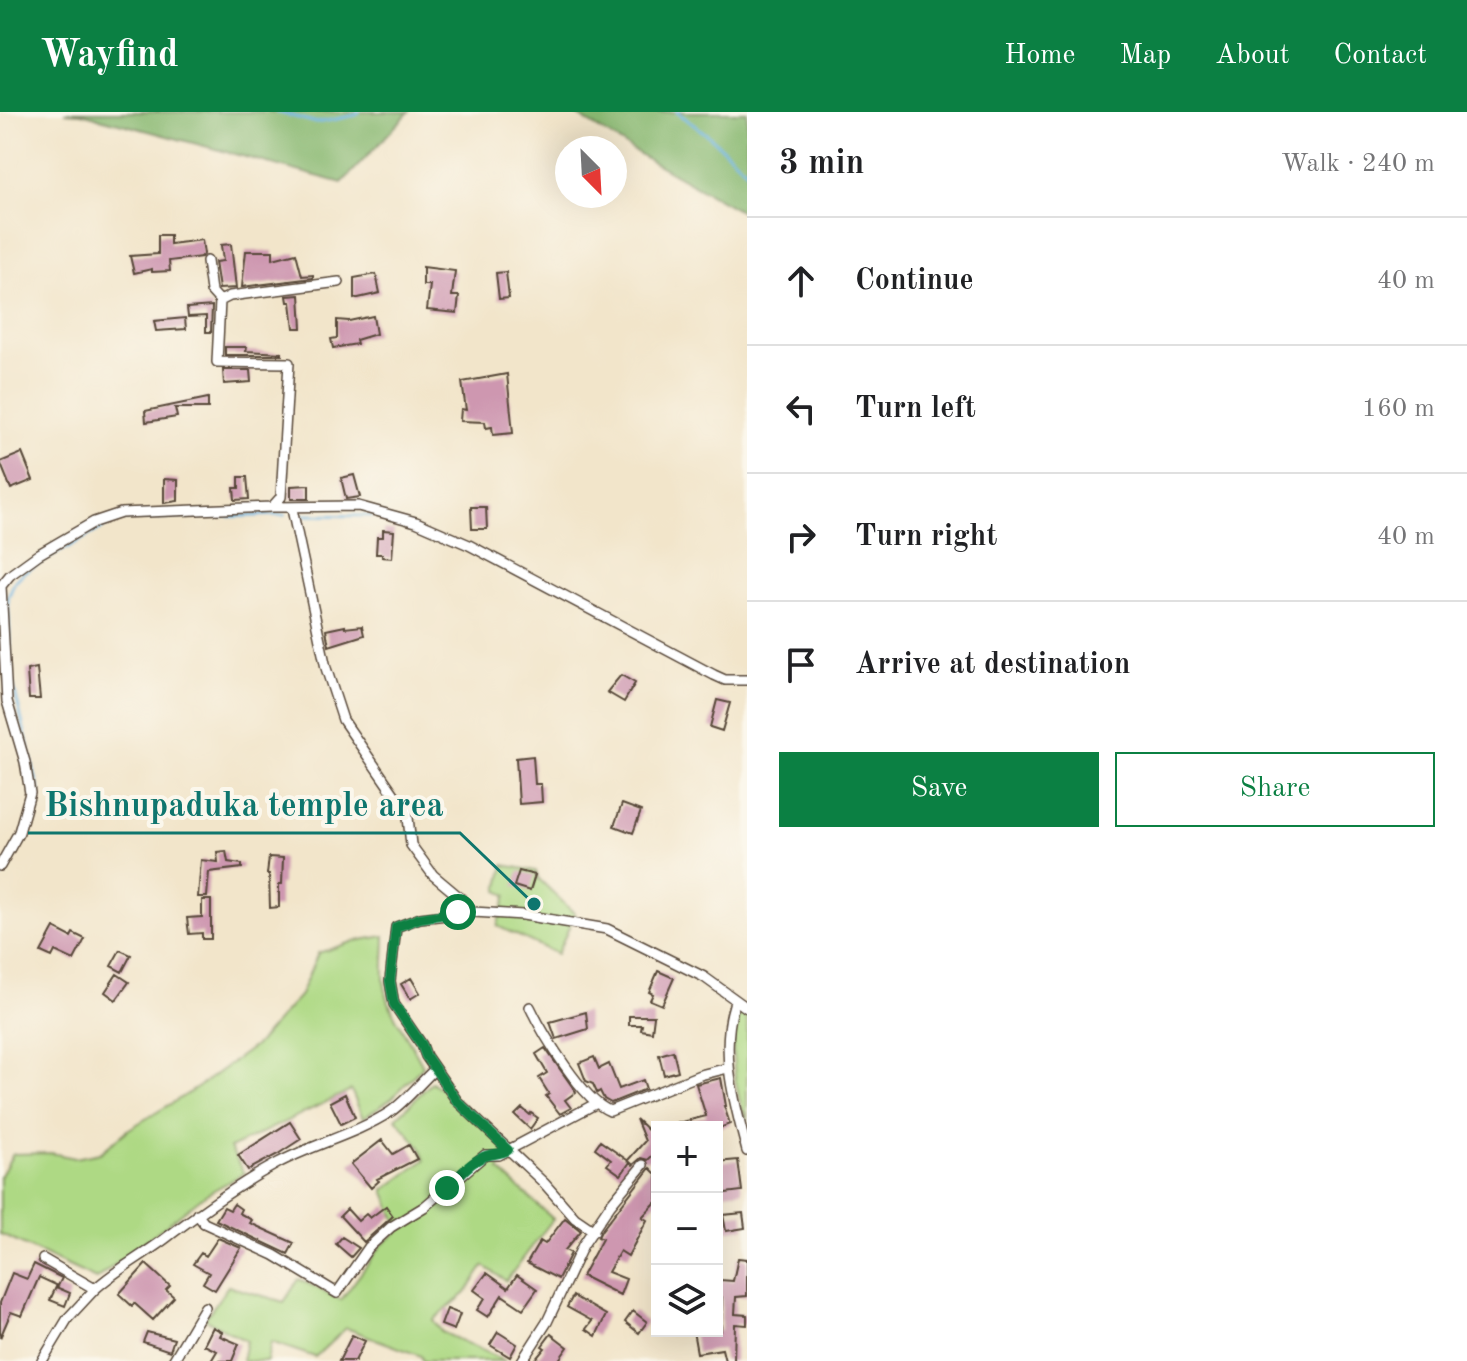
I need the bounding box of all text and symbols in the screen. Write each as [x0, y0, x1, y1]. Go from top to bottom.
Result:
text: Wayfind [40, 37, 178, 75]
text: Home [1004, 42, 1075, 70]
text: Map [1119, 42, 1171, 70]
text: About [1215, 42, 1290, 70]
text: Contact [1334, 42, 1427, 70]
north arrow [555, 136, 627, 208]
text: 3 min [779, 147, 864, 181]
text: Walk · 240 m [1281, 151, 1435, 177]
icon: ahead [779, 259, 823, 303]
text: Continue [855, 266, 974, 296]
text: 40 m [1377, 268, 1435, 294]
icon: left [779, 387, 823, 431]
text: Turn left [855, 394, 976, 424]
text: 160 m [1362, 396, 1435, 422]
icon: right [779, 515, 823, 559]
text: Turn right [855, 522, 997, 552]
text: 40 m [1377, 524, 1435, 550]
icon: arrive [779, 643, 823, 687]
text: Arrive at destination [855, 650, 1130, 680]
button: Save [779, 752, 1099, 827]
button: Share [1115, 752, 1435, 827]
callout: Bishnupaduka temple area [28, 775, 460, 833]
text: Bishnupaduka temple area [44, 790, 444, 824]
route start [440, 894, 476, 930]
map controls [651, 1121, 723, 1337]
button: + [651, 1121, 723, 1193]
route end [429, 1170, 465, 1206]
button: − [651, 1193, 723, 1265]
button: layers [651, 1265, 723, 1337]

